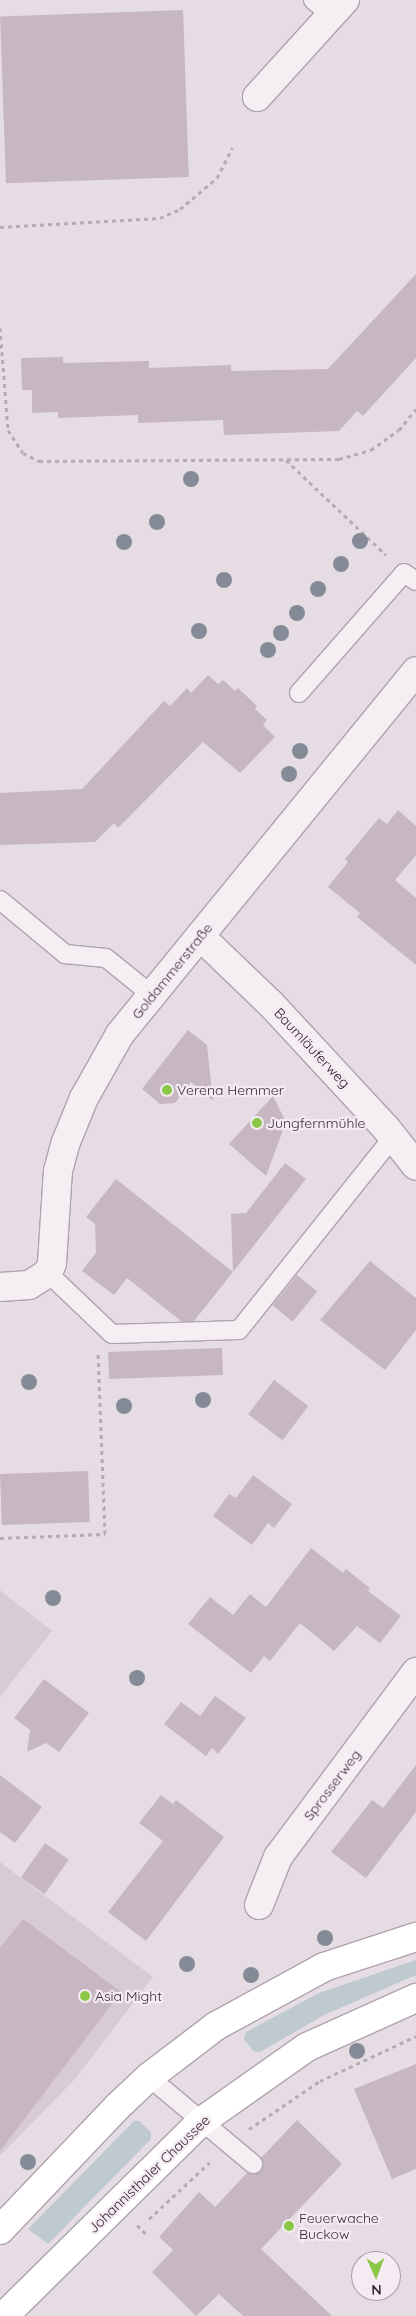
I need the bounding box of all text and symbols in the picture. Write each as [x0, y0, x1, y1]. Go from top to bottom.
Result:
street label: Goldammerstraße [128, 920, 216, 1022]
street label: Baumläuferweg [271, 1004, 353, 1092]
place label: Verena Hemmer [177, 1082, 284, 1098]
marker: Verena Hemmer [161, 1084, 173, 1096]
place label: Jungfernmühle [267, 1115, 365, 1131]
marker: Jungfernmühle [251, 1117, 263, 1129]
street label: Sprosserweg [300, 1746, 364, 1824]
place label: Asia Might [95, 1988, 162, 2004]
marker: Asia Might [79, 1990, 91, 2002]
street label: Johannisthaler Chaussee [85, 2112, 213, 2236]
place label: Feuerwache Buckow [299, 2210, 379, 2242]
marker: Feuerwache Buckow [283, 2220, 295, 2232]
north arrow [351, 2251, 401, 2301]
text: N [371, 2281, 382, 2299]

